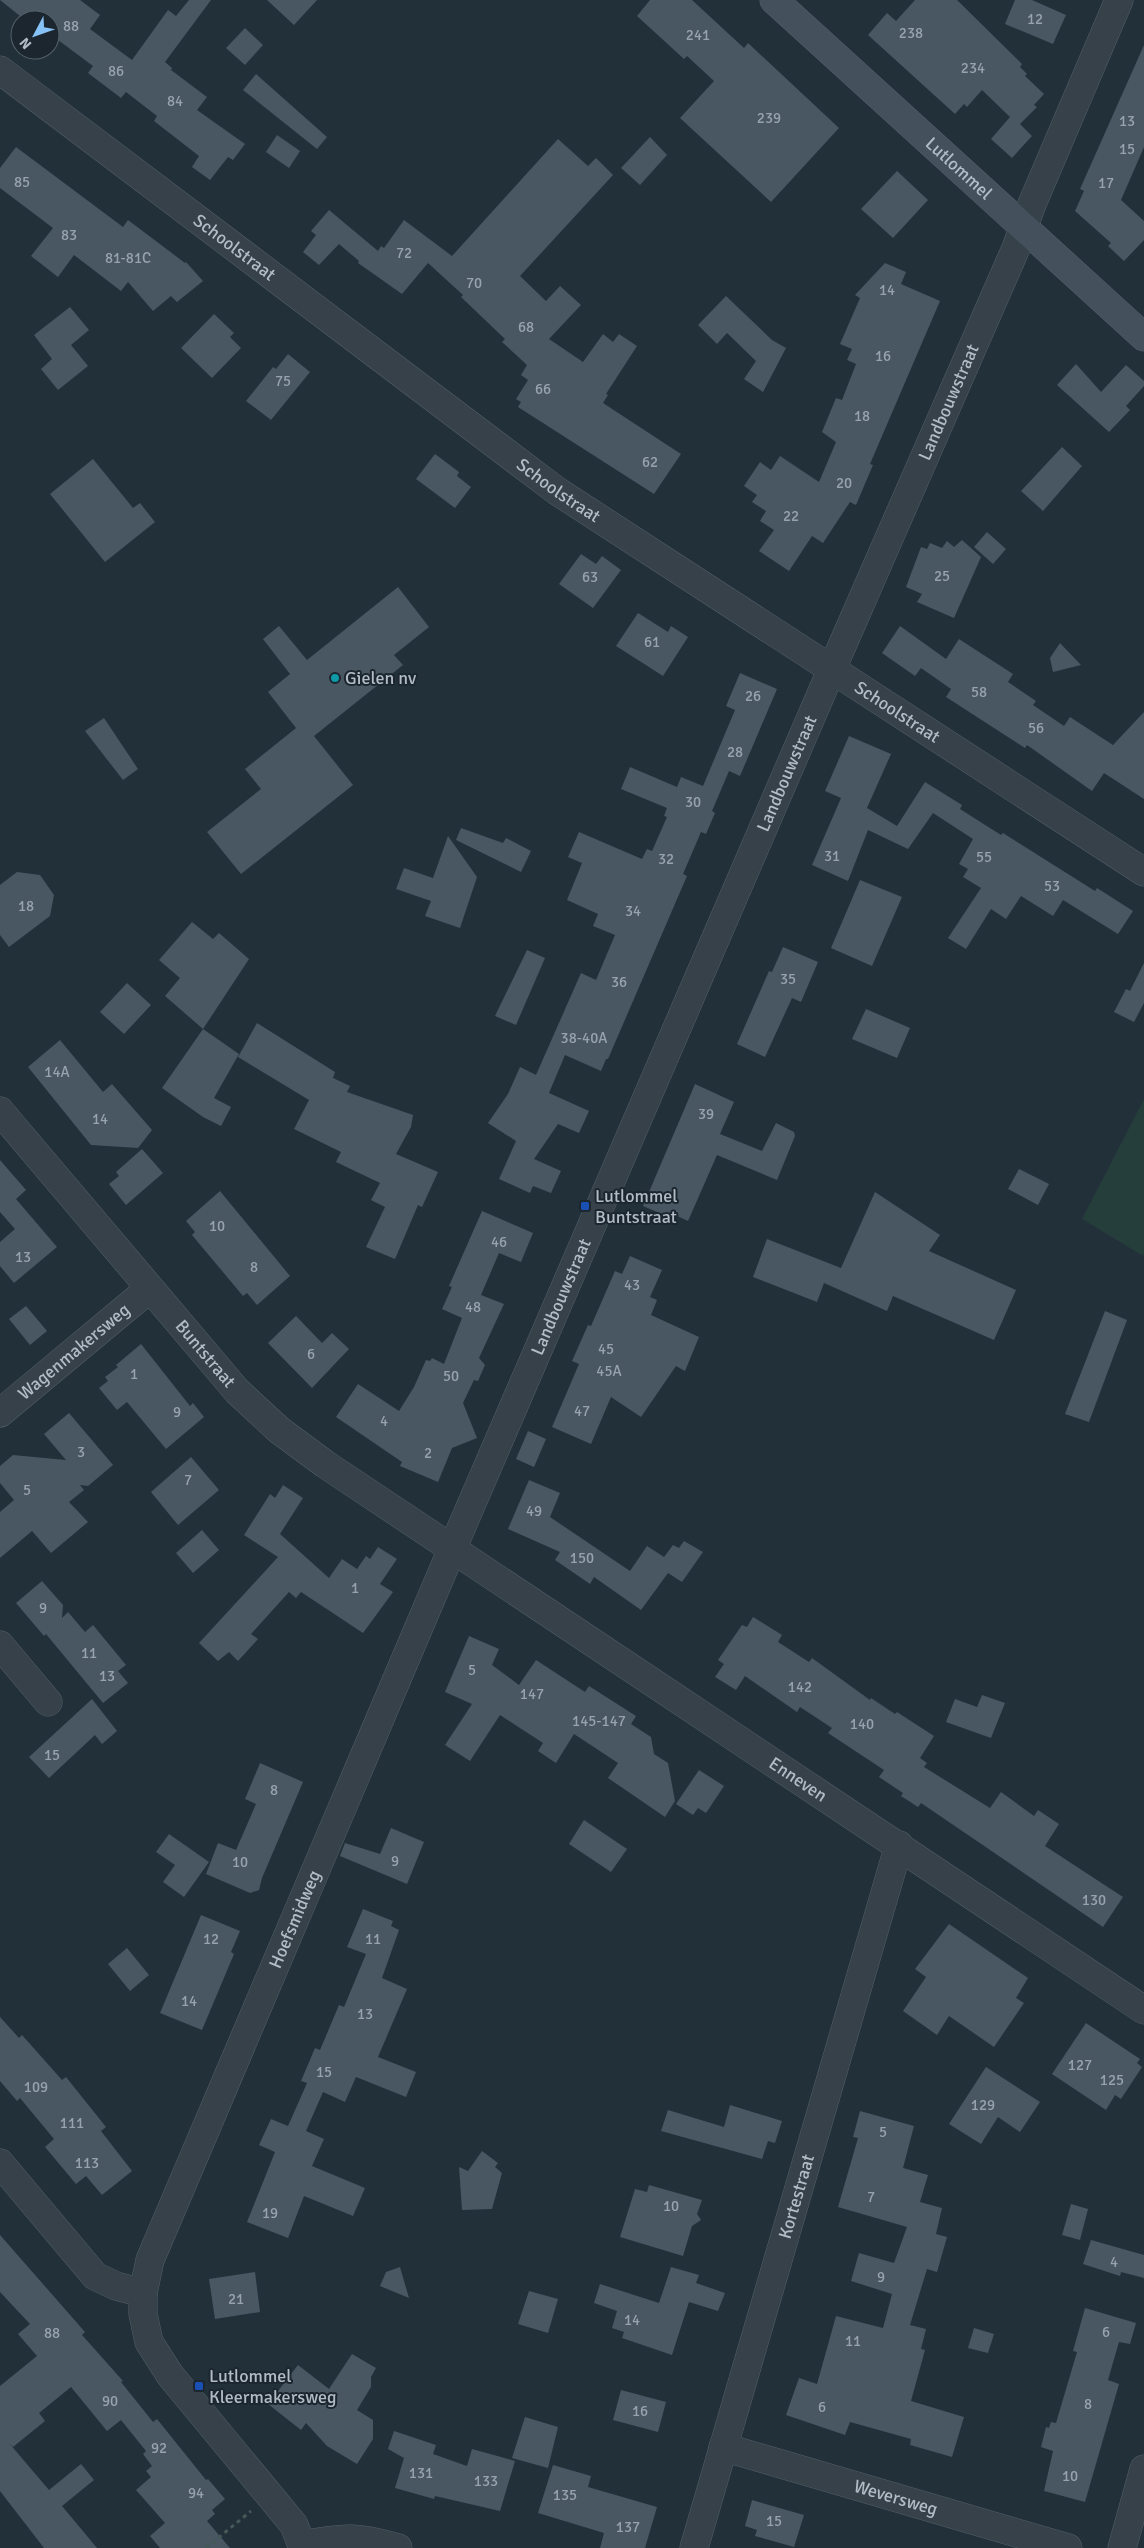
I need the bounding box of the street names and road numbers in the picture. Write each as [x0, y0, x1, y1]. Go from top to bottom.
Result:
street label: Lutlommel [921, 132, 997, 204]
street label: Schoolstraat [189, 209, 280, 285]
street label: Landbouwstraat [914, 341, 984, 464]
street label: Schoolstraat [512, 453, 605, 527]
street label: Schoolstraat [851, 676, 944, 748]
street label: Landbouwstraat [752, 712, 822, 835]
street label: Landbouwstraat [526, 1235, 596, 1358]
street label: Wagenmakersweg [13, 1299, 134, 1405]
street label: Buntstraat [171, 1315, 240, 1392]
street label: Enneven [765, 1752, 831, 1807]
street label: Hoefsmidweg [264, 1867, 325, 1972]
street label: Kortestraat [774, 2152, 819, 2242]
street label: Weversweg [851, 2475, 940, 2520]

